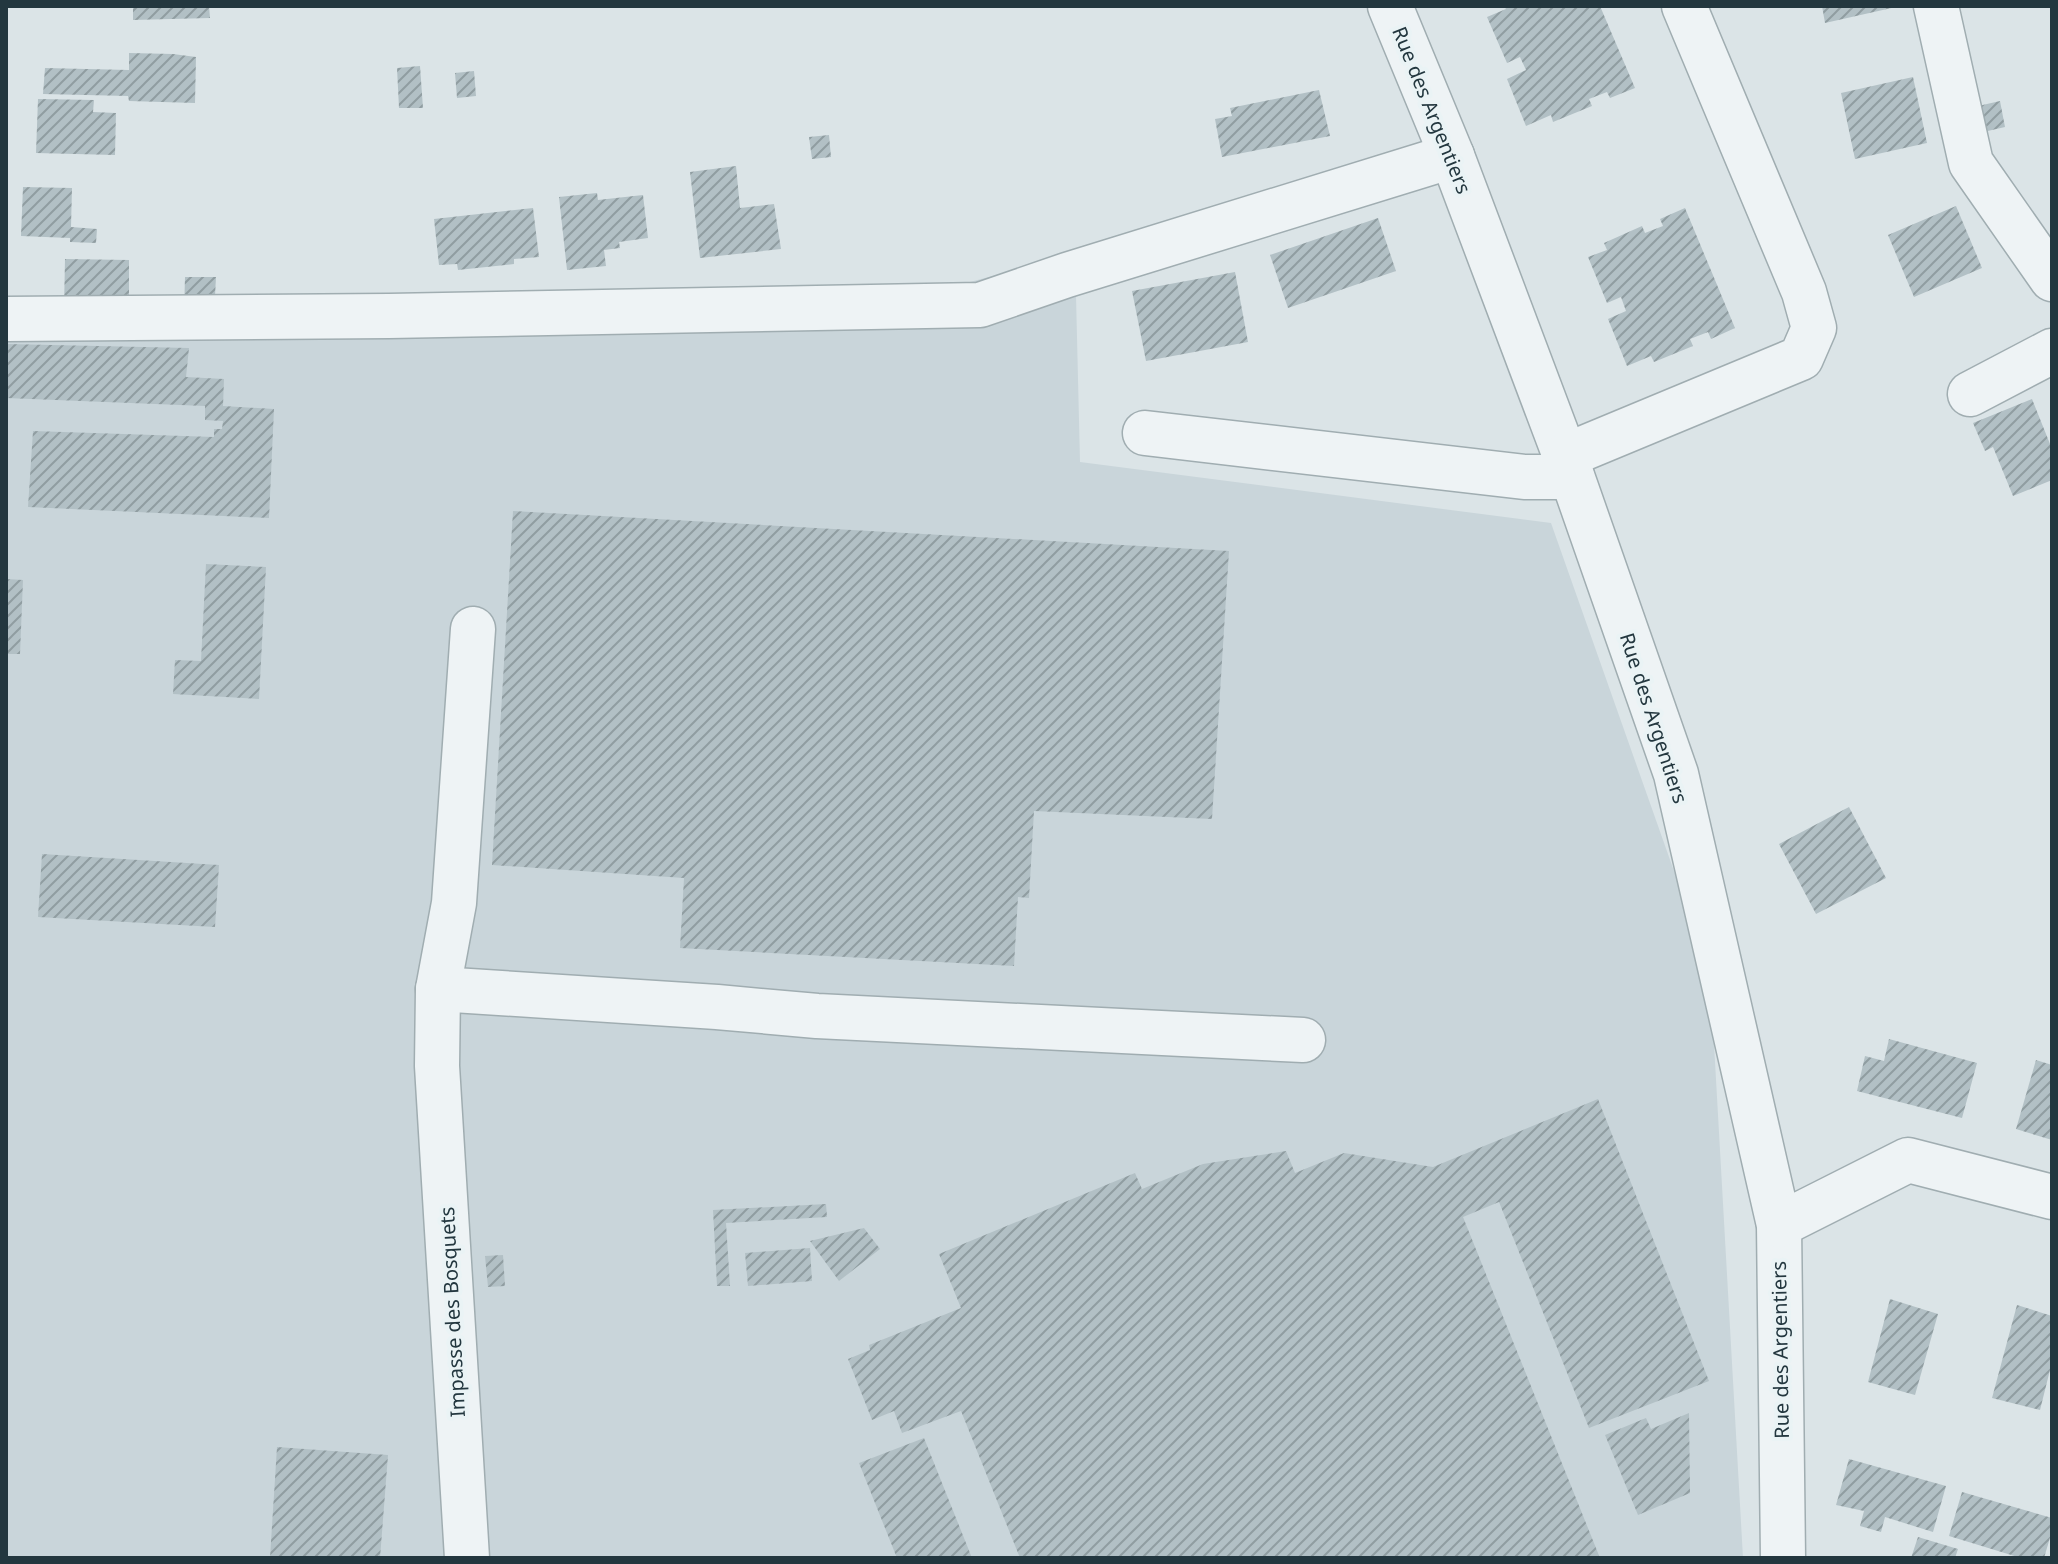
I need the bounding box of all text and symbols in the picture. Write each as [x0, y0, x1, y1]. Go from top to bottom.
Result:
street label: Rue des Argentiers [1386, 22, 1478, 198]
street label: Rue des Argentiers [1614, 629, 1694, 807]
street label: Impasse des Bosquets [433, 1206, 471, 1418]
street label: Rue des Argentiers [1765, 1261, 1795, 1439]

